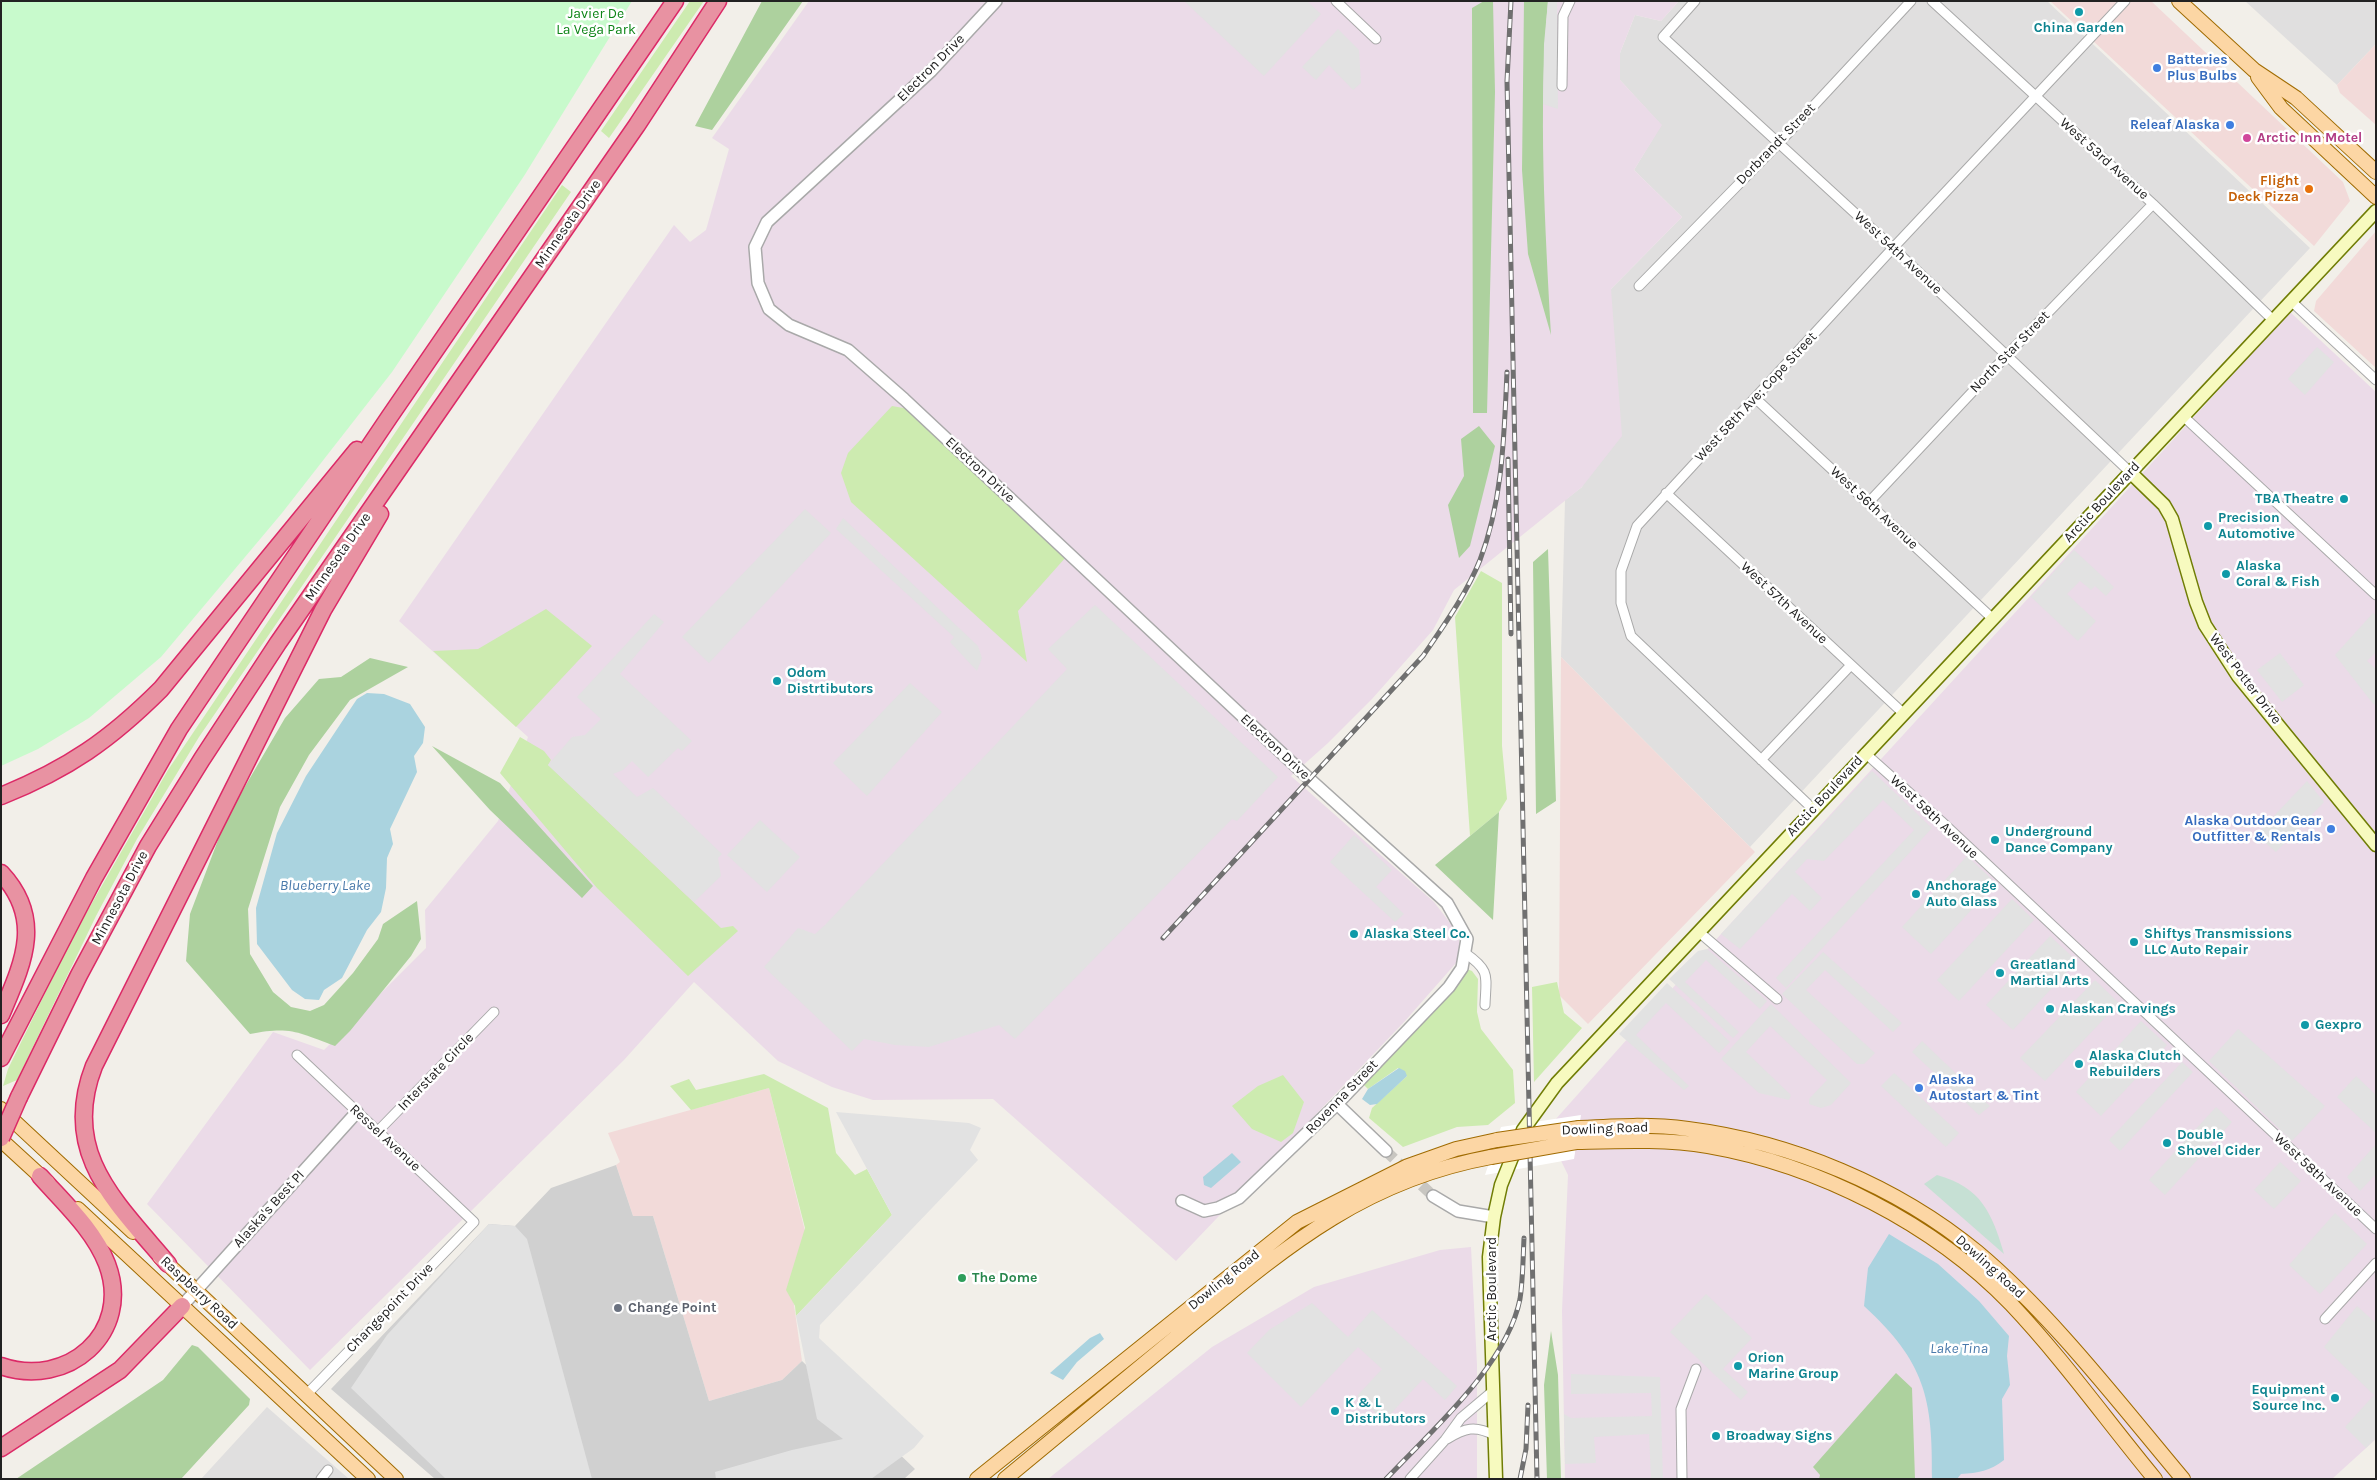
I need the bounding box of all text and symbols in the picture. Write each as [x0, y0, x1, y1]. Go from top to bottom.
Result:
park label: Javier De La Vega Park [556, 6, 636, 38]
marker: China Garden [2073, 6, 2085, 18]
place label: China Garden [2034, 20, 2124, 36]
street label: Electron Drive [894, 31, 968, 105]
place label: Batteries Plus Bulbs [2167, 52, 2237, 84]
marker: Batteries Plus Bulbs [2151, 62, 2163, 74]
street label: Dorbrandt Street [1733, 100, 1819, 188]
street label: West 53rd Avenue [2056, 115, 2152, 203]
place label: Releaf Alaska [2130, 117, 2220, 133]
marker: Releaf Alaska [2224, 119, 2236, 131]
place label: Arctic Inn Motel [2257, 130, 2362, 146]
marker: Arctic Inn Motel [2241, 132, 2253, 144]
place label: Flight Deck Pizza [2228, 173, 2299, 206]
street label: Minnesota Drive [531, 177, 605, 271]
marker: Flight Deck Pizza [2303, 183, 2315, 195]
street label: West 54th Avenue [1851, 208, 1945, 298]
street label: North Star Street [1967, 307, 2053, 397]
street label: West 58th Ave; Cope Street [1692, 329, 1820, 465]
street label: Electron Drive [942, 434, 1018, 506]
street label: Arctic Boulevard [2060, 458, 2144, 546]
street label: West 56th Avenue [1826, 463, 1922, 553]
place label: TBA Theatre [2255, 491, 2334, 507]
marker: TBA Theatre [2338, 493, 2350, 505]
street label: Minnesota Drive [301, 510, 375, 604]
place label: Precision Automotive [2218, 510, 2295, 542]
marker: Precision Automotive [2202, 520, 2214, 532]
street label: West 57th Avenue [1737, 558, 1831, 648]
place label: Alaska Coral & Fish [2236, 558, 2320, 590]
marker: Alaska Coral & Fish [2220, 568, 2232, 580]
street label: West Potter Drive [2205, 630, 2285, 728]
place label: Odom Distrtibutors [787, 665, 873, 698]
marker: Odom Distrtibutors [771, 675, 783, 687]
street label: Electron Drive [1237, 711, 1313, 783]
street label: Arctic Boulevard [1783, 752, 1867, 840]
street label: West 58th Avenue [1886, 772, 1982, 862]
place label: Alaska Outdoor Gear Outfitter & Rentals [2184, 813, 2321, 846]
marker: Alaska Outdoor Gear Outfitter & Rentals [2325, 823, 2337, 835]
place label: Underground Dance Company [2005, 824, 2112, 856]
marker: Underground Dance Company [1989, 834, 2001, 846]
street label: Minnesota Drive [88, 848, 152, 948]
water label: Blueberry Lake [280, 877, 370, 895]
place label: Anchorage Auto Glass [1926, 878, 1997, 910]
marker: Anchorage Auto Glass [1910, 888, 1922, 900]
place label: Alaska Steel Co. [1364, 926, 1470, 942]
place label: Shiftys Transmissions LLC Auto Repair [2144, 926, 2292, 959]
marker: Alaska Steel Co. [1348, 928, 1360, 940]
marker: Shiftys Transmissions LLC Auto Repair [2128, 936, 2140, 948]
place label: Greatland Martial Arts [2010, 957, 2089, 990]
marker: Greatland Martial Arts [1994, 967, 2006, 979]
place label: Alaskan Cravings [2060, 1001, 2176, 1017]
marker: Alaskan Cravings [2044, 1003, 2056, 1015]
place label: Gexpro [2315, 1017, 2362, 1033]
marker: Gexpro [2299, 1019, 2311, 1031]
street label: Interstate Circle [394, 1029, 478, 1115]
place label: Alaska Clutch Rebuilders [2089, 1048, 2181, 1080]
street label: Rovenna Street [1302, 1056, 1382, 1138]
marker: Alaska Clutch Rebuilders [2073, 1058, 2085, 1070]
place label: Alaska Autostart & Tint [1929, 1072, 2039, 1104]
marker: Alaska Autostart & Tint [1913, 1082, 1925, 1094]
street label: Ressel Avenue [346, 1101, 424, 1175]
street label: Dowling Road [1561, 1119, 1649, 1139]
place label: Double Shovel Cider [2177, 1127, 2260, 1160]
street label: West 58th Avenue [2270, 1130, 2366, 1220]
marker: Double Shovel Cider [2161, 1137, 2173, 1149]
street label: Alaska's Best PI [230, 1167, 308, 1251]
street label: Dowling Road [1952, 1232, 2028, 1302]
street label: Arctic Boulevard [1484, 1237, 1500, 1341]
street label: Dowling Road [1185, 1246, 1263, 1314]
street label: Raspberry Road [157, 1253, 241, 1333]
street label: Changepoint Drive [343, 1260, 437, 1356]
place label: The Dome [972, 1270, 1037, 1286]
marker: The Dome [956, 1272, 968, 1284]
place label: Change Point [628, 1300, 717, 1316]
marker: Change Point [612, 1302, 624, 1314]
water label: Lake Tina [1930, 1340, 1988, 1358]
place label: Orion Marine Group [1748, 1350, 1838, 1382]
marker: Orion Marine Group [1732, 1360, 1744, 1372]
place label: Equipment Source Inc. [2251, 1382, 2325, 1414]
marker: Equipment Source Inc. [2329, 1392, 2341, 1404]
place label: K & L Distributors [1345, 1395, 1426, 1428]
marker: K & L Distributors [1329, 1405, 1341, 1417]
place label: Broadway Signs [1726, 1428, 1832, 1444]
marker: Broadway Signs [1710, 1430, 1722, 1442]

